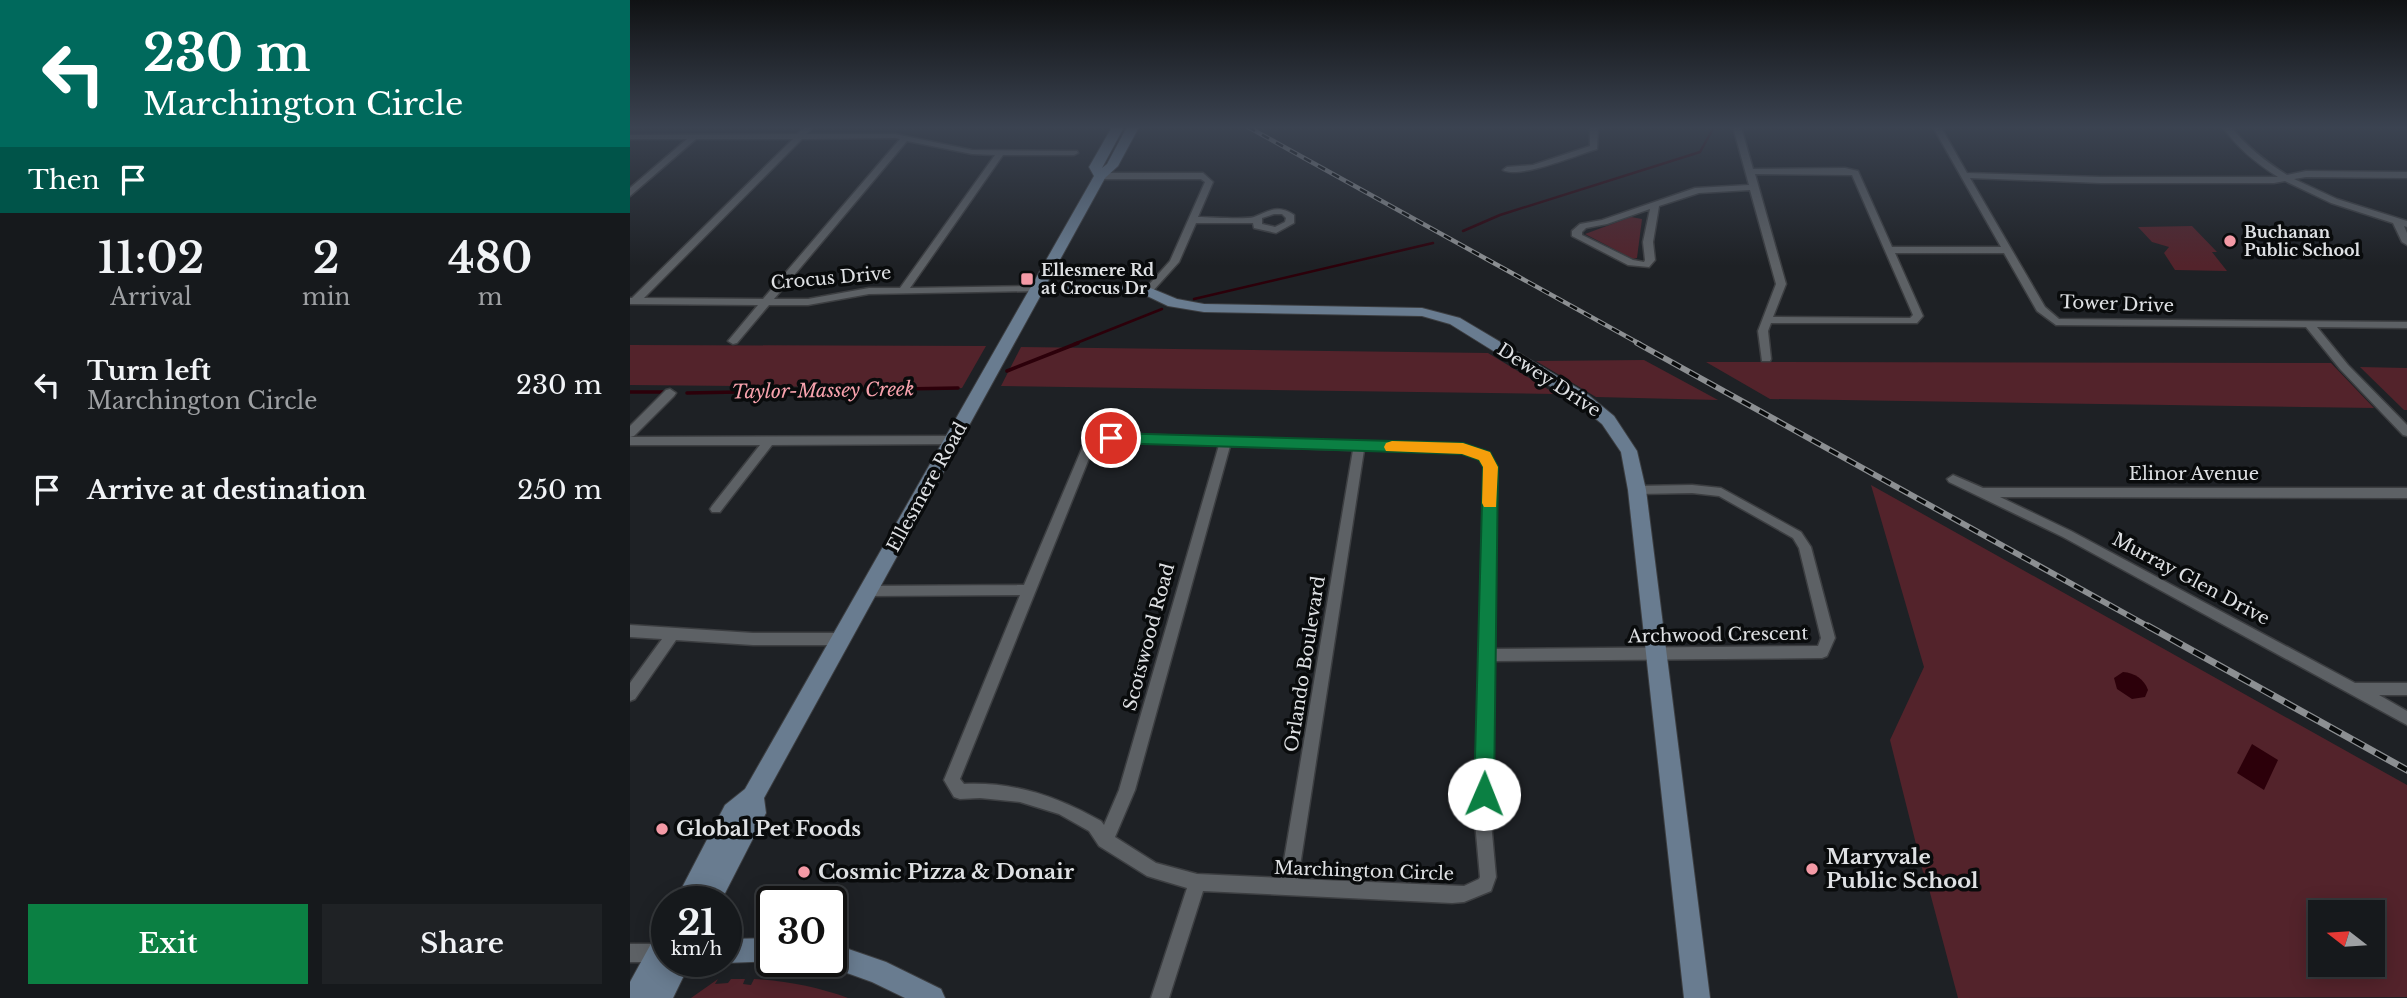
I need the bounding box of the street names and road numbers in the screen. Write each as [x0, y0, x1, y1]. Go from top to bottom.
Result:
street label: Crocus Drive [770, 262, 892, 294]
street label: Tower Drive [2060, 291, 2174, 317]
street label: Dewey Drive [1493, 338, 1605, 422]
street label: Ellesmere Road [882, 418, 972, 556]
street label: Elinor Avenue [2129, 463, 2259, 485]
street label: Murray Glen Drive [2109, 528, 2273, 630]
street label: Scotswood Road [1119, 561, 1179, 713]
street label: Orlando Boulevard [1280, 574, 1330, 754]
street label: Archwood Crescent [1627, 622, 1809, 648]
street label: Marchington Circle [1274, 857, 1454, 885]

